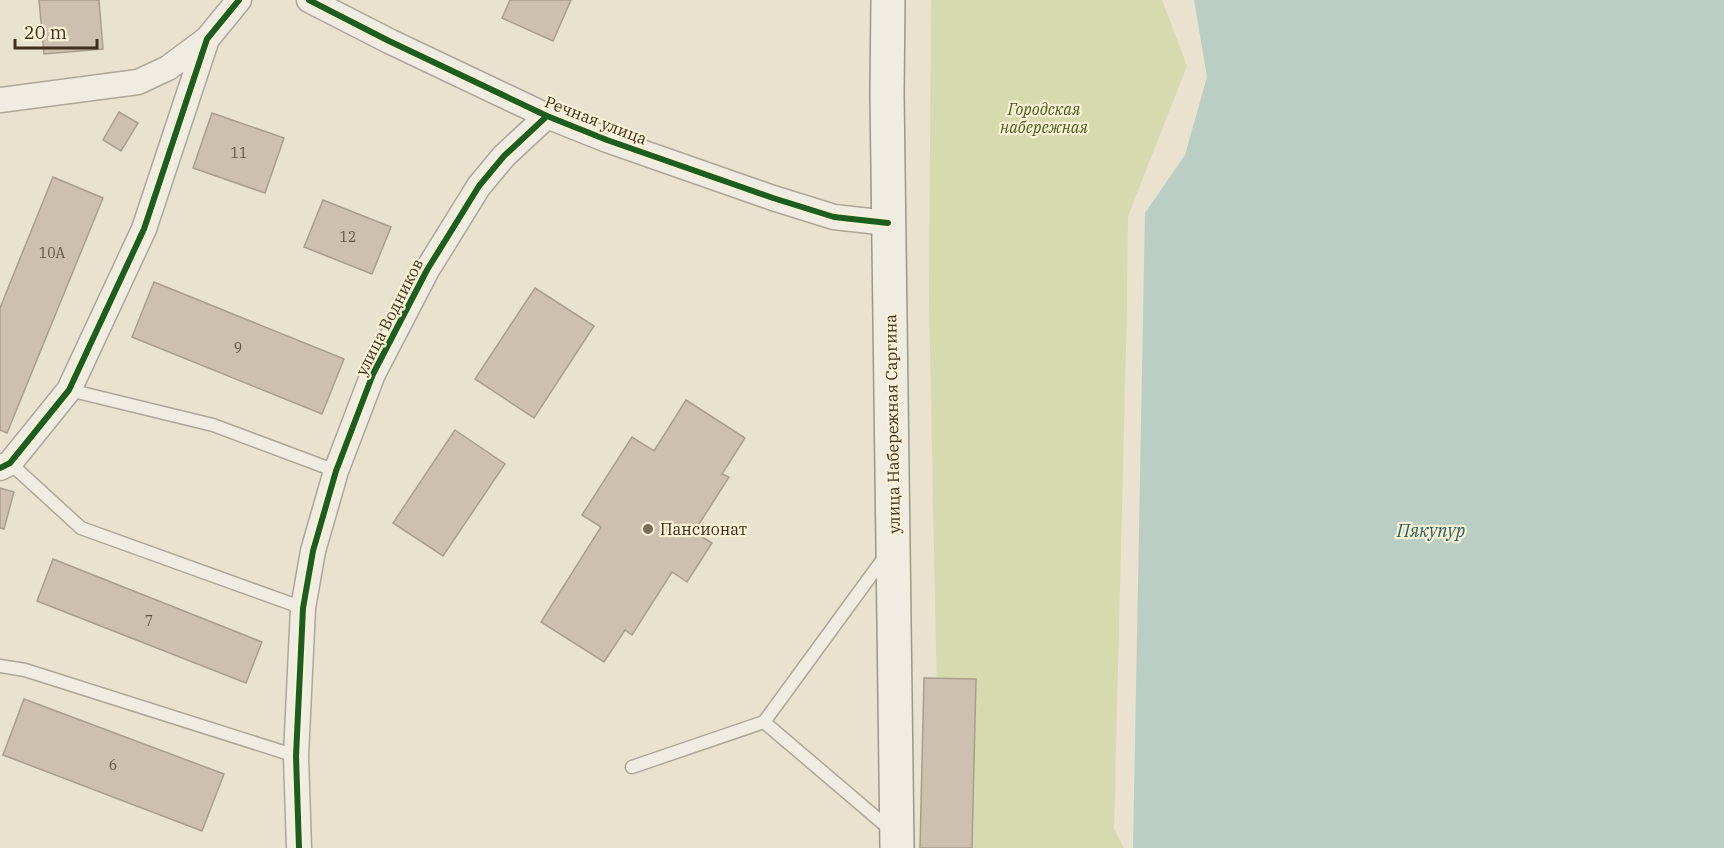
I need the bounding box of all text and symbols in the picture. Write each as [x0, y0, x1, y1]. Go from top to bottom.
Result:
scale bar [15, 12, 98, 50]
text: 20 m [24, 21, 67, 44]
street label: Речная улица [542, 91, 650, 149]
park label: Городская набережная [1000, 99, 1089, 137]
house number: 11 [231, 144, 247, 162]
house number: 12 [340, 228, 356, 246]
house number: 10А [39, 244, 66, 262]
street label: улица Водников [351, 255, 427, 379]
street label: улица Набережная Саргина [880, 314, 904, 534]
house number: 9 [234, 339, 242, 357]
place label: Пансионат [660, 519, 747, 539]
water label: Пякупур [1396, 519, 1465, 542]
marker: Пансионат [641, 522, 655, 536]
house number: 7 [145, 612, 153, 630]
house number: 6 [109, 756, 117, 774]

